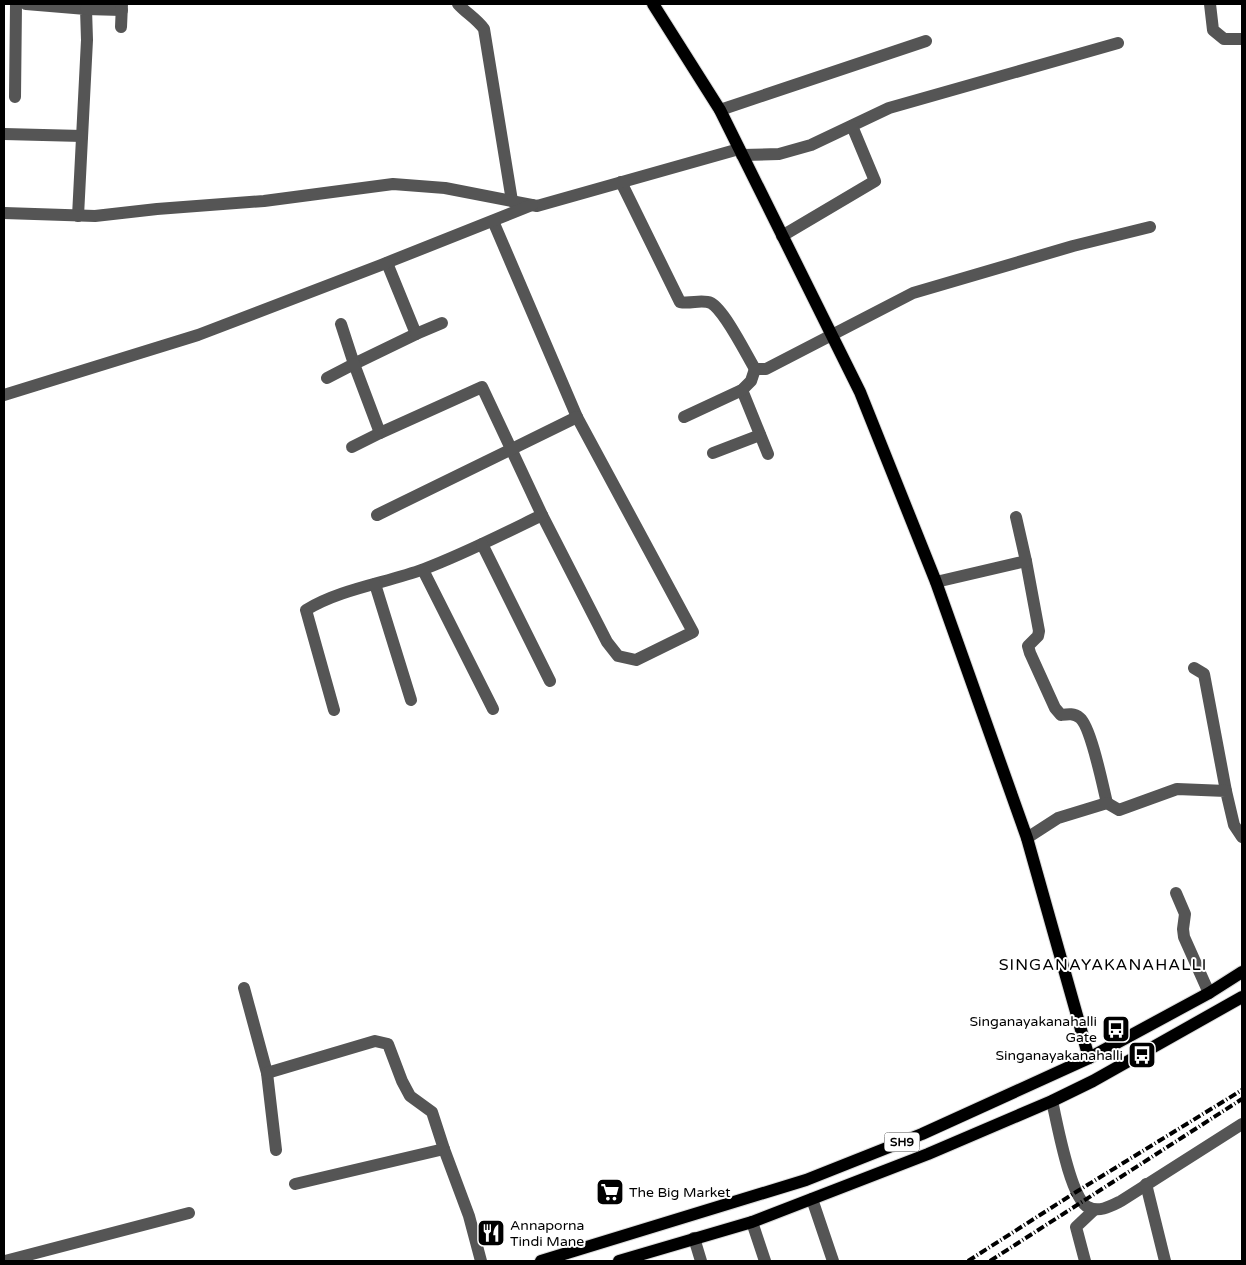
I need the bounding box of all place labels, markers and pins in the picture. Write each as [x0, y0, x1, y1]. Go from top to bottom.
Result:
place label: Singanayakanahalli Gate [970, 1013, 1097, 1046]
bus stop icon: Singanayakanahalli Gate [1101, 1014, 1131, 1044]
bus stop icon: Singanayakanahalli [1127, 1040, 1157, 1070]
place label: Singanayakanahalli [996, 1047, 1123, 1064]
supermarket icon: The Big Market [595, 1177, 625, 1207]
place label: The Big Market [629, 1184, 731, 1201]
place label: Annaporna Tindi Mane [510, 1217, 584, 1250]
restaurant icon: Annaporna Tindi Mane [476, 1218, 506, 1248]

